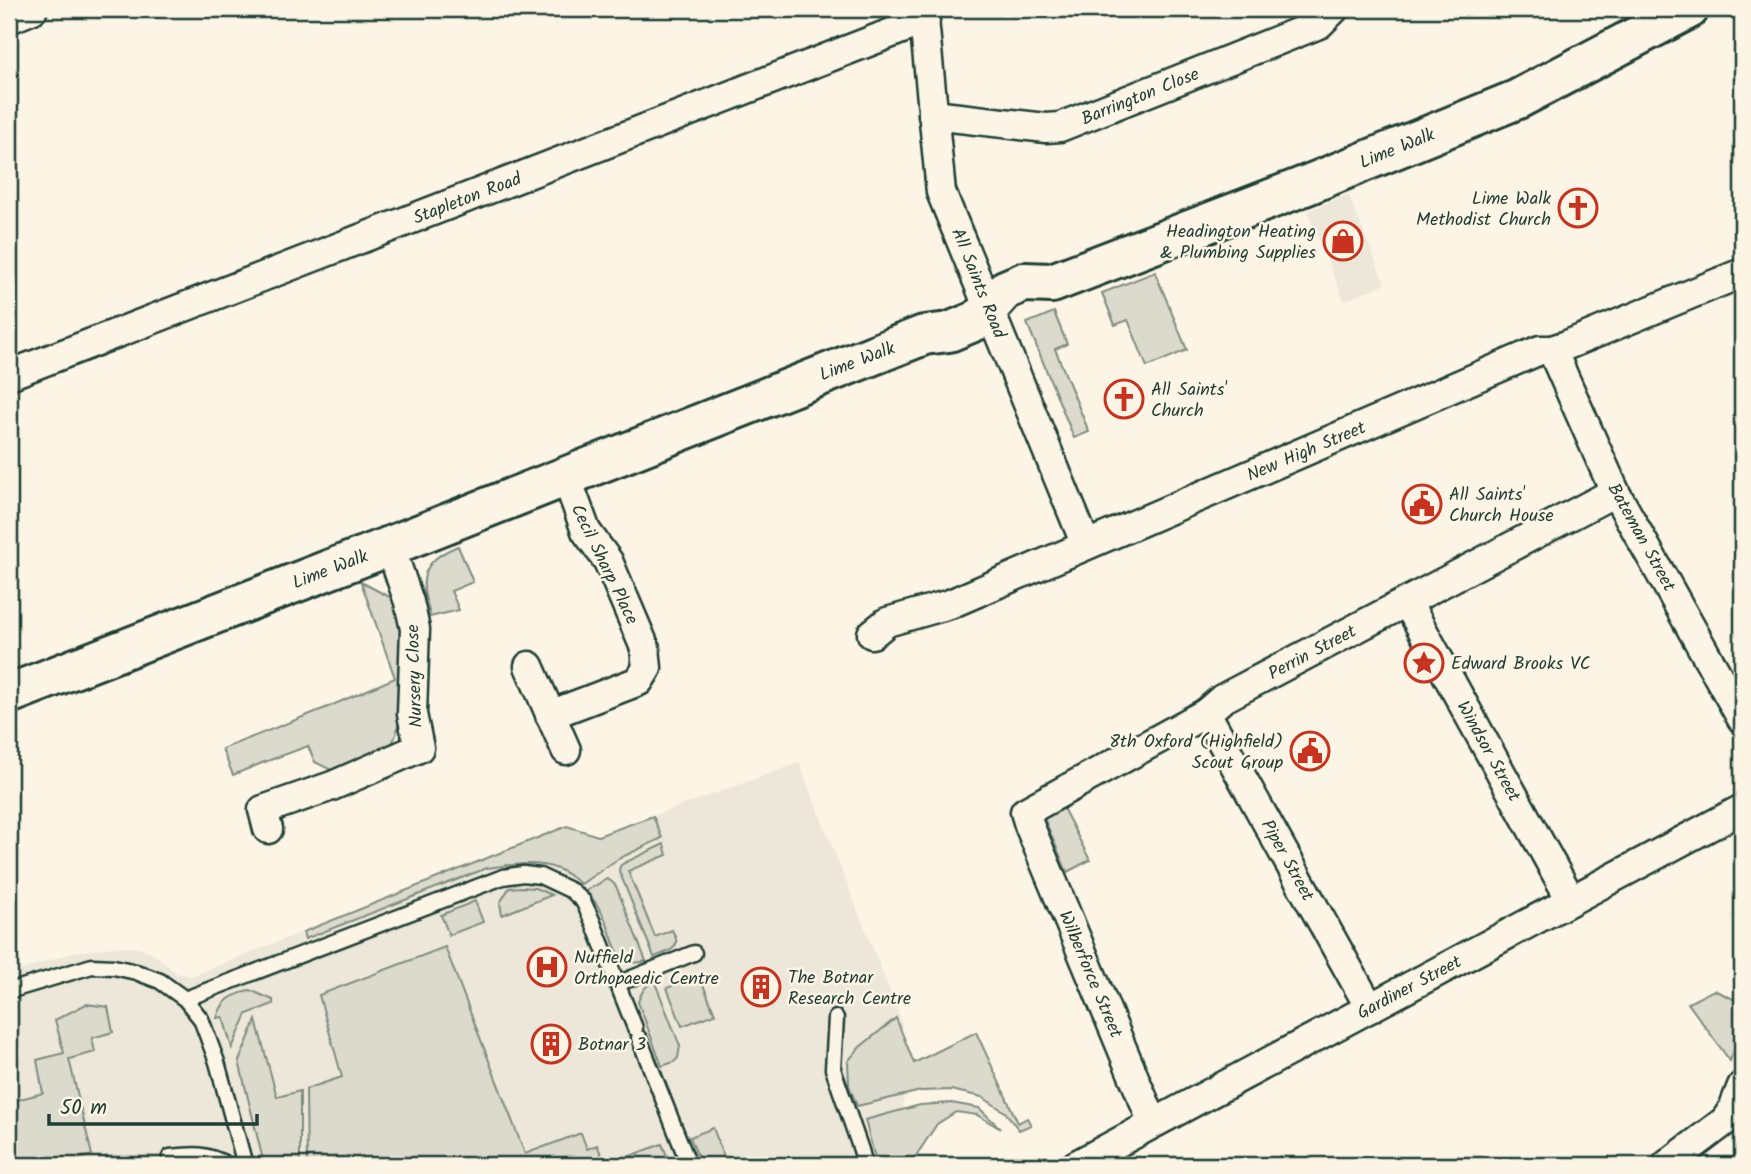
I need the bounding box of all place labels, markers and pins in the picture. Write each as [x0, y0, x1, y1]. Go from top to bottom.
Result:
place label: Lime Walk Methodist Church [1416, 185, 1552, 235]
church icon: Lime Walk Methodist Church [1557, 187, 1599, 229]
place label: Headington Heating & Plumbing Supplies [1160, 218, 1316, 268]
shop icon: Headington Heating & Plumbing Supplies [1322, 220, 1364, 262]
place label: All Saints' Church [1151, 376, 1227, 426]
church icon: All Saints' Church [1103, 378, 1145, 420]
place label: All Saints' Church House [1449, 481, 1554, 531]
public building icon: All Saints' Church House [1401, 483, 1443, 525]
place icon: Edward Brooks VC [1403, 642, 1445, 684]
place label: Edward Brooks VC [1451, 650, 1591, 679]
place label: 8th Oxford (Highfield) Scout Group [1109, 728, 1283, 778]
public building icon: 8th Oxford (Highfield) Scout Group [1289, 730, 1331, 772]
place label: Nuffield Orthopaedic Centre [574, 944, 719, 994]
hospital icon: Nuffield Orthopaedic Centre [526, 946, 568, 988]
place label: The Botnar Research Centre [788, 964, 911, 1014]
building icon: The Botnar Research Centre [740, 966, 782, 1008]
building icon: Botnar 3 [530, 1023, 572, 1065]
place label: Botnar 3 [578, 1031, 646, 1060]

